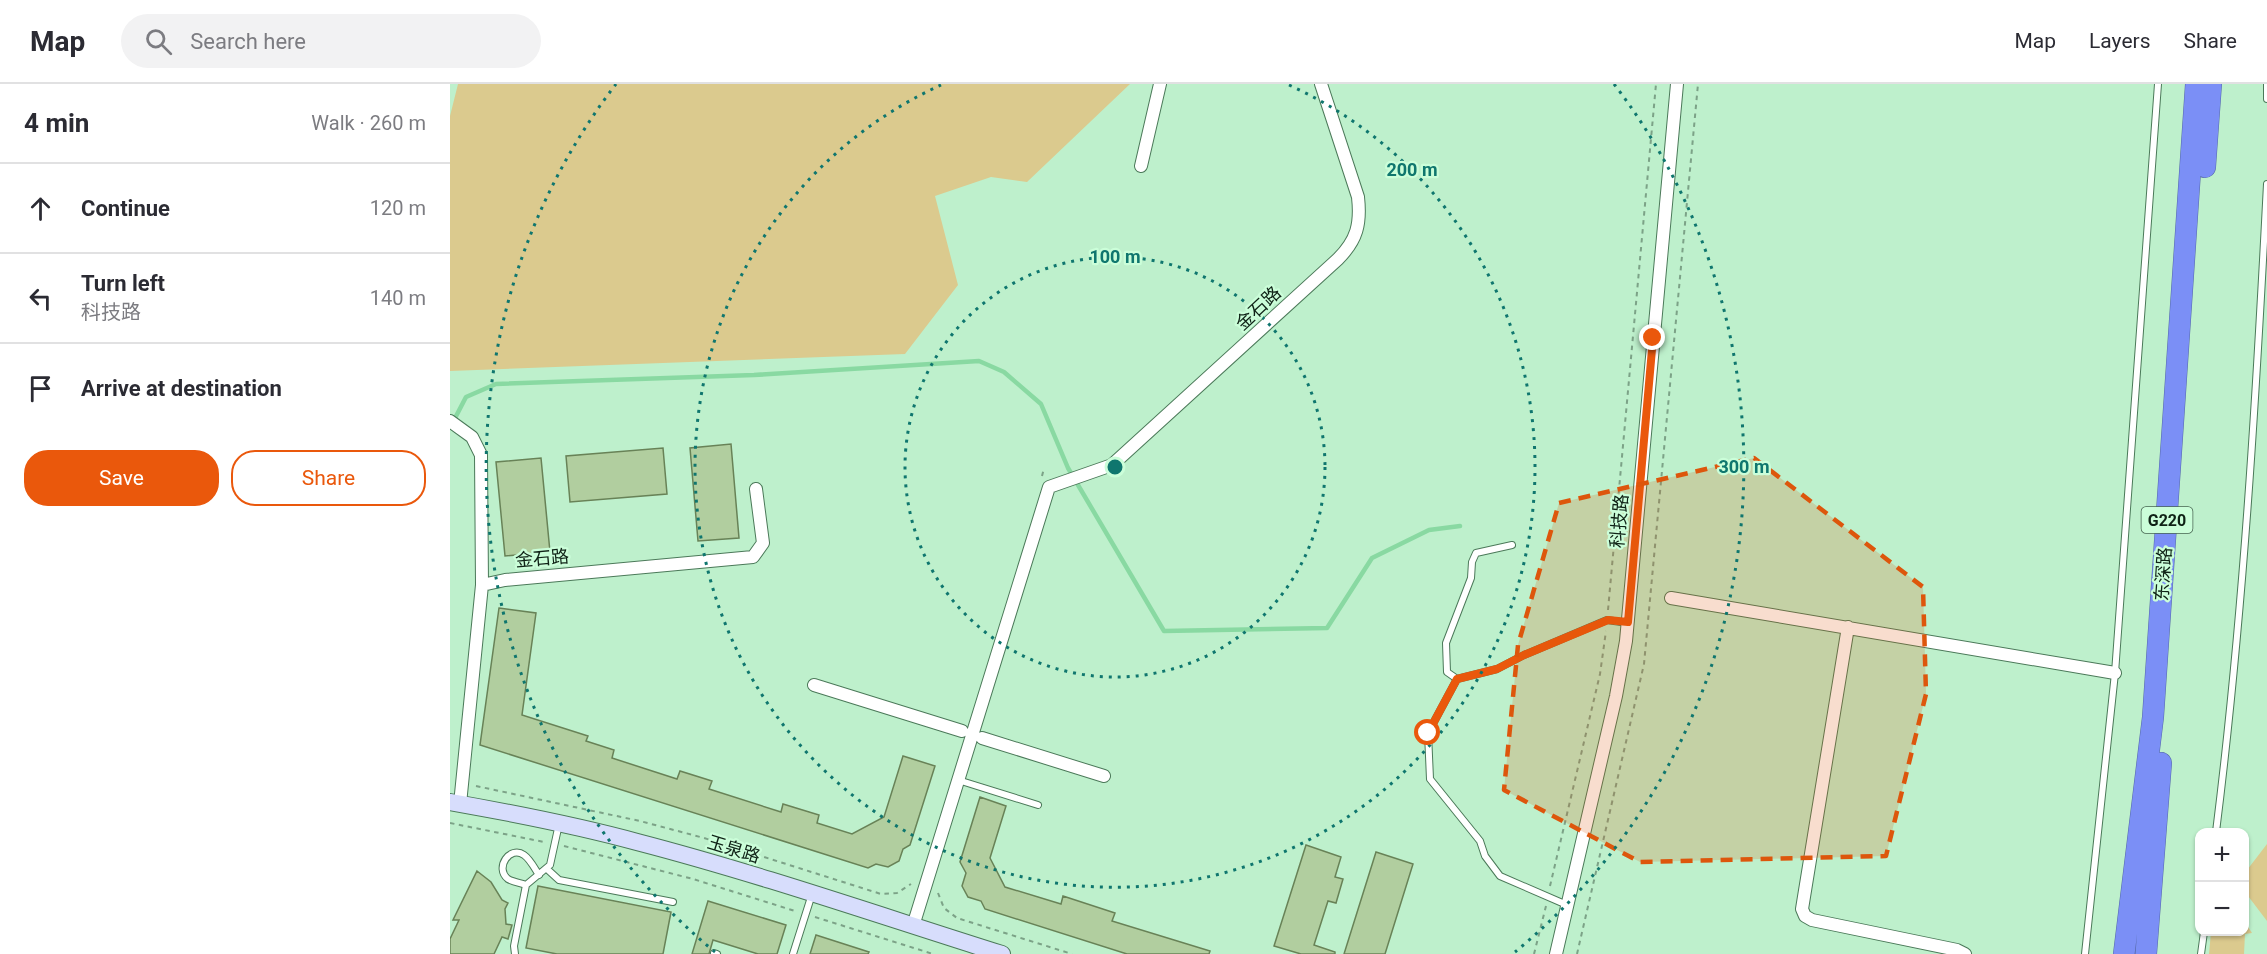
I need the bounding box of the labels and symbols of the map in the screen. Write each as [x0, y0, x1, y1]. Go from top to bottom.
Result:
text: 200 m [1386, 159, 1438, 180]
text: 100 m [1089, 246, 1141, 267]
street label: 金石路 [1231, 282, 1285, 334]
route end [1639, 324, 1665, 350]
text: 300 m [1718, 456, 1770, 477]
centre of rings [1105, 457, 1125, 477]
street label: 科技路 [1606, 493, 1632, 549]
road number: G220 [2142, 507, 2192, 533]
street label: 金石路 [514, 545, 570, 571]
street label: 东深路 [2151, 546, 2175, 602]
route start [1414, 719, 1440, 745]
street label: 玉泉路 [705, 831, 763, 867]

